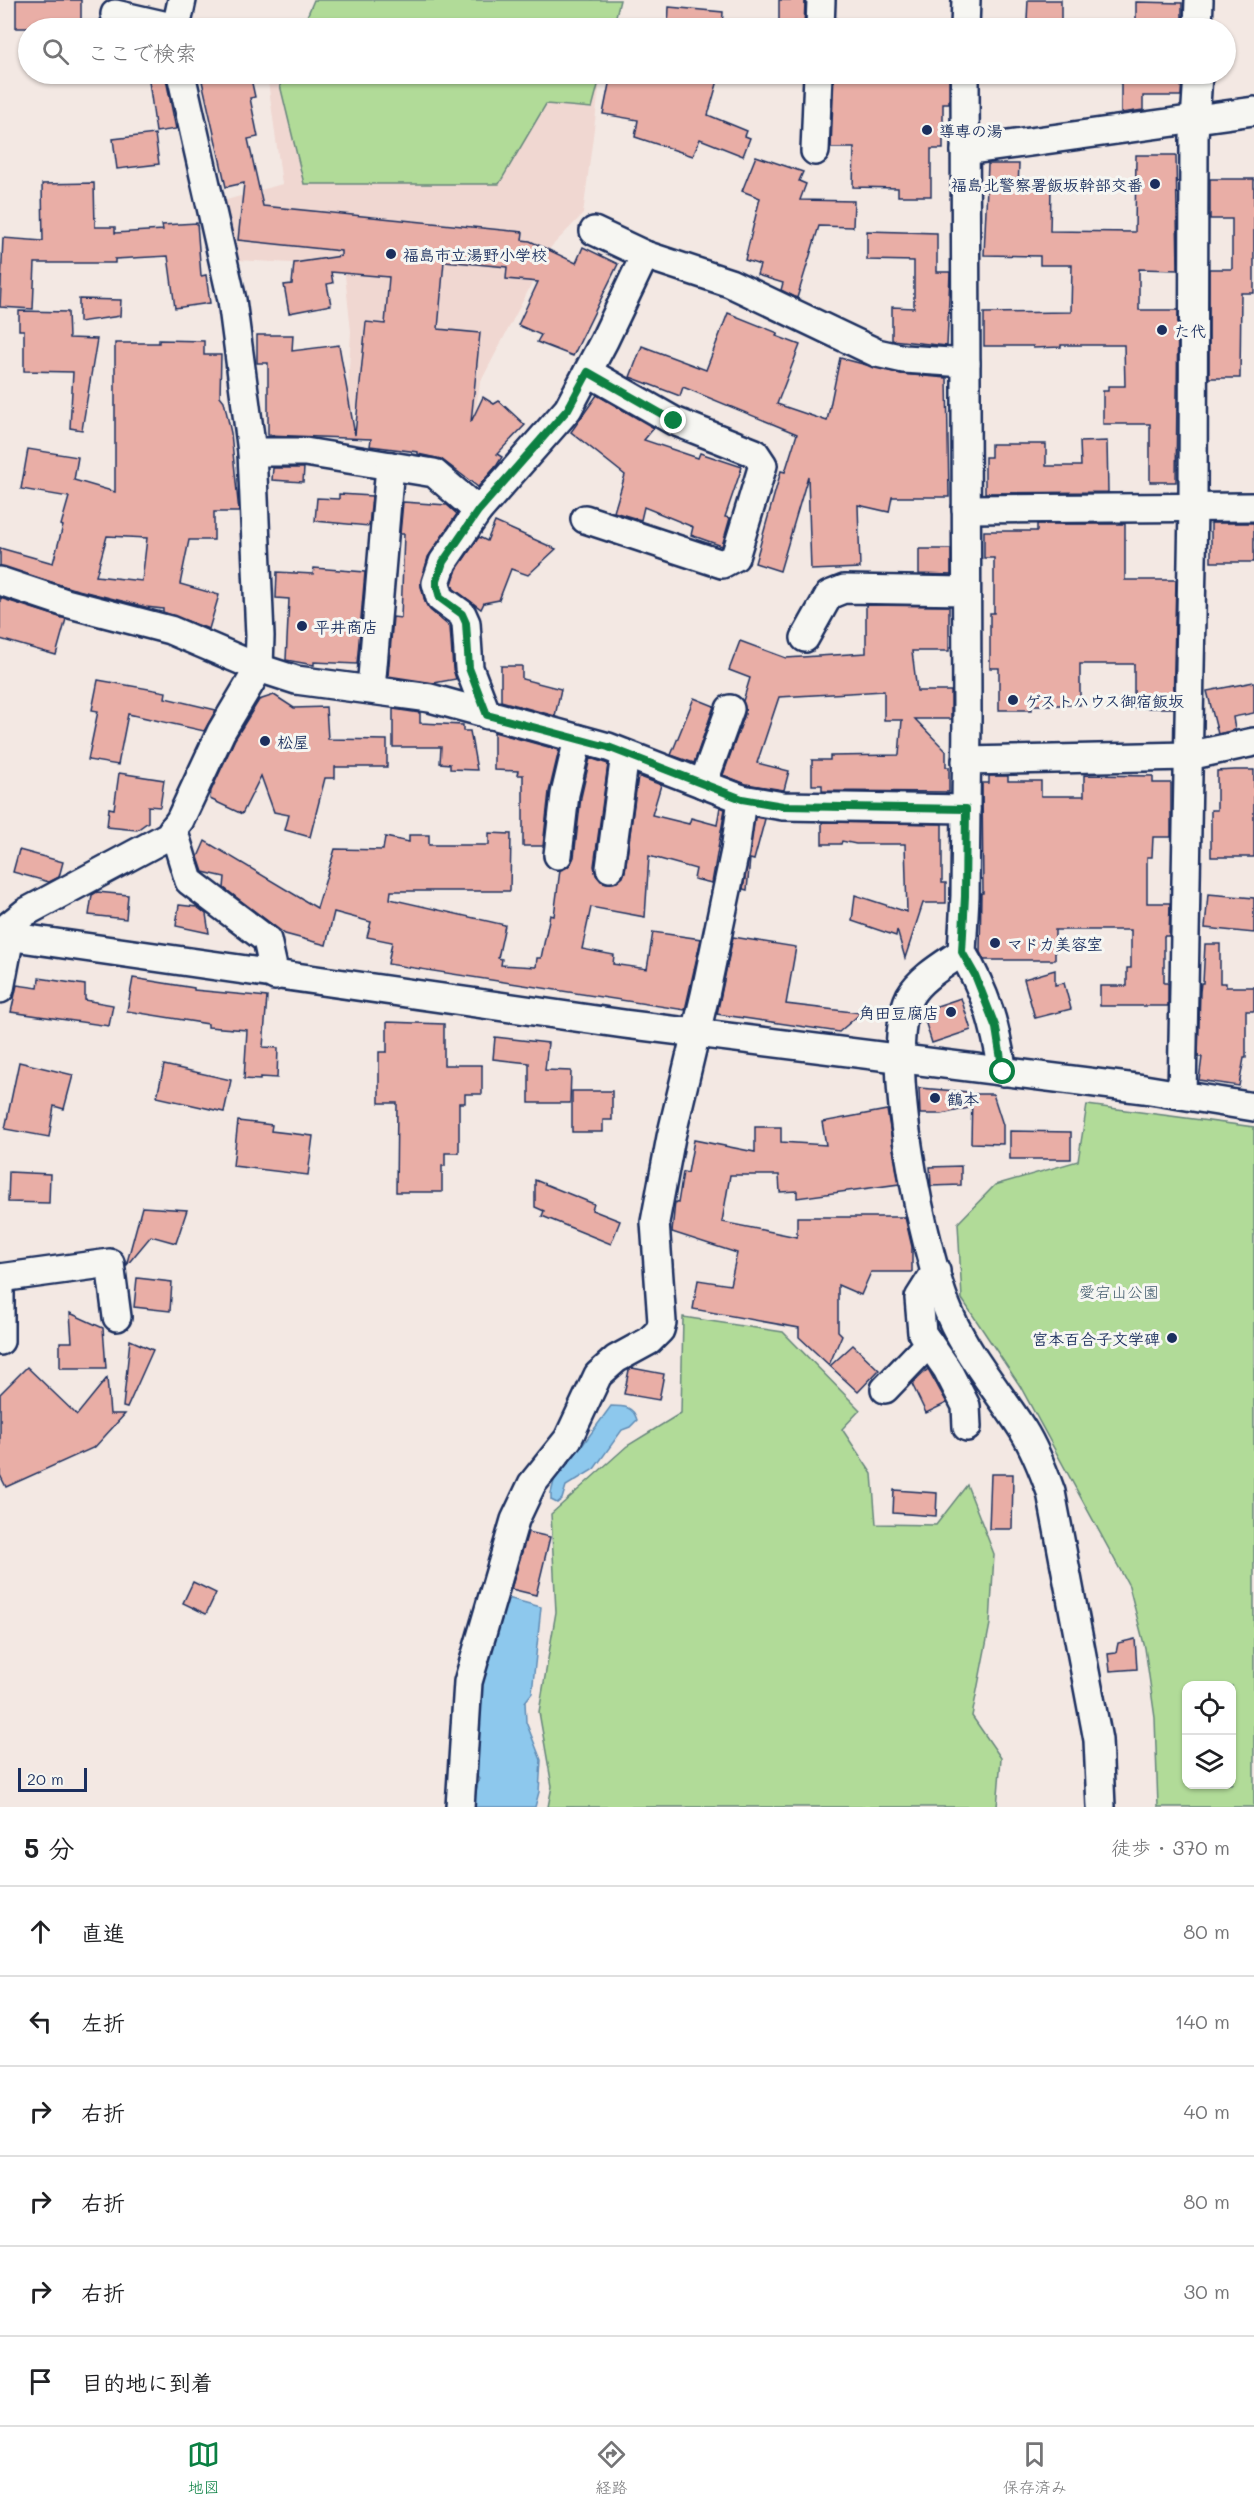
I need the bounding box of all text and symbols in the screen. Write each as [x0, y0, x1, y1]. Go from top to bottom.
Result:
search box [18, 18, 1236, 84]
icon: search [39, 35, 72, 68]
text: ここで検索 [87, 38, 197, 67]
place label: 導専の湯 [939, 120, 1003, 141]
marker: 導専の湯 [920, 123, 934, 137]
place label: 福島北警察署飯坂幹部交番 [951, 174, 1143, 195]
marker: 福島北警察署飯坂幹部交番 [1148, 177, 1162, 191]
place label: 福島市立湯野小学校 [403, 244, 547, 265]
marker: 福島市立湯野小学校 [384, 247, 398, 261]
place label: た代 [1174, 320, 1206, 341]
marker: た代 [1155, 323, 1169, 337]
route end [660, 407, 686, 433]
place label: 平井商店 [314, 616, 378, 637]
marker: 平井商店 [295, 619, 309, 633]
place label: ゲストハウス御宿飯坂 [1025, 690, 1184, 711]
marker: ゲストハウス御宿飯坂 [1006, 693, 1020, 707]
place label: 松屋 [277, 731, 309, 752]
marker: 松屋 [258, 734, 272, 748]
place label: マドカ美容室 [1007, 933, 1103, 954]
marker: マドカ美容室 [988, 936, 1002, 950]
place label: 角田豆腐店 [859, 1002, 939, 1023]
marker: 角田豆腐店 [944, 1005, 958, 1019]
route start [989, 1058, 1015, 1084]
place label: 鶴本 [947, 1088, 979, 1109]
marker: 鶴本 [928, 1091, 942, 1105]
park label: 愛宕山公園 [1079, 1281, 1159, 1302]
place label: 宮本百合子文学碑 [1032, 1328, 1160, 1349]
marker: 宮本百合子文学碑 [1165, 1331, 1179, 1345]
map controls [1182, 1681, 1236, 1789]
button: locate [1182, 1681, 1236, 1735]
button: layers [1182, 1735, 1236, 1789]
scale bar [18, 1765, 87, 1792]
text: 20 m [27, 1768, 64, 1789]
text: 5 分 [24, 1831, 75, 1865]
text: 徒歩 · 370 m [1111, 1834, 1230, 1860]
icon: ahead [24, 1915, 57, 1948]
text: 直進 [81, 1918, 125, 1947]
text: 80 m [1183, 1918, 1230, 1944]
icon: left [24, 2005, 57, 2038]
text: 左折 [81, 2008, 125, 2037]
text: 140 m [1175, 2008, 1230, 2034]
icon: right [24, 2095, 57, 2128]
text: 右折 [81, 2098, 125, 2127]
text: 40 m [1184, 2098, 1230, 2124]
icon: right [24, 2185, 57, 2218]
text: 右折 [81, 2188, 125, 2217]
text: 80 m [1183, 2188, 1230, 2214]
icon: right [24, 2275, 57, 2308]
text: 右折 [81, 2278, 125, 2307]
text: 30 m [1184, 2278, 1230, 2304]
icon: arrive [24, 2365, 57, 2398]
text: 目的地に到着 [81, 2368, 213, 2397]
tab: 地図 [187, 2438, 220, 2498]
tab: 経路 [595, 2438, 628, 2498]
tab: 保存済み [1003, 2438, 1067, 2498]

